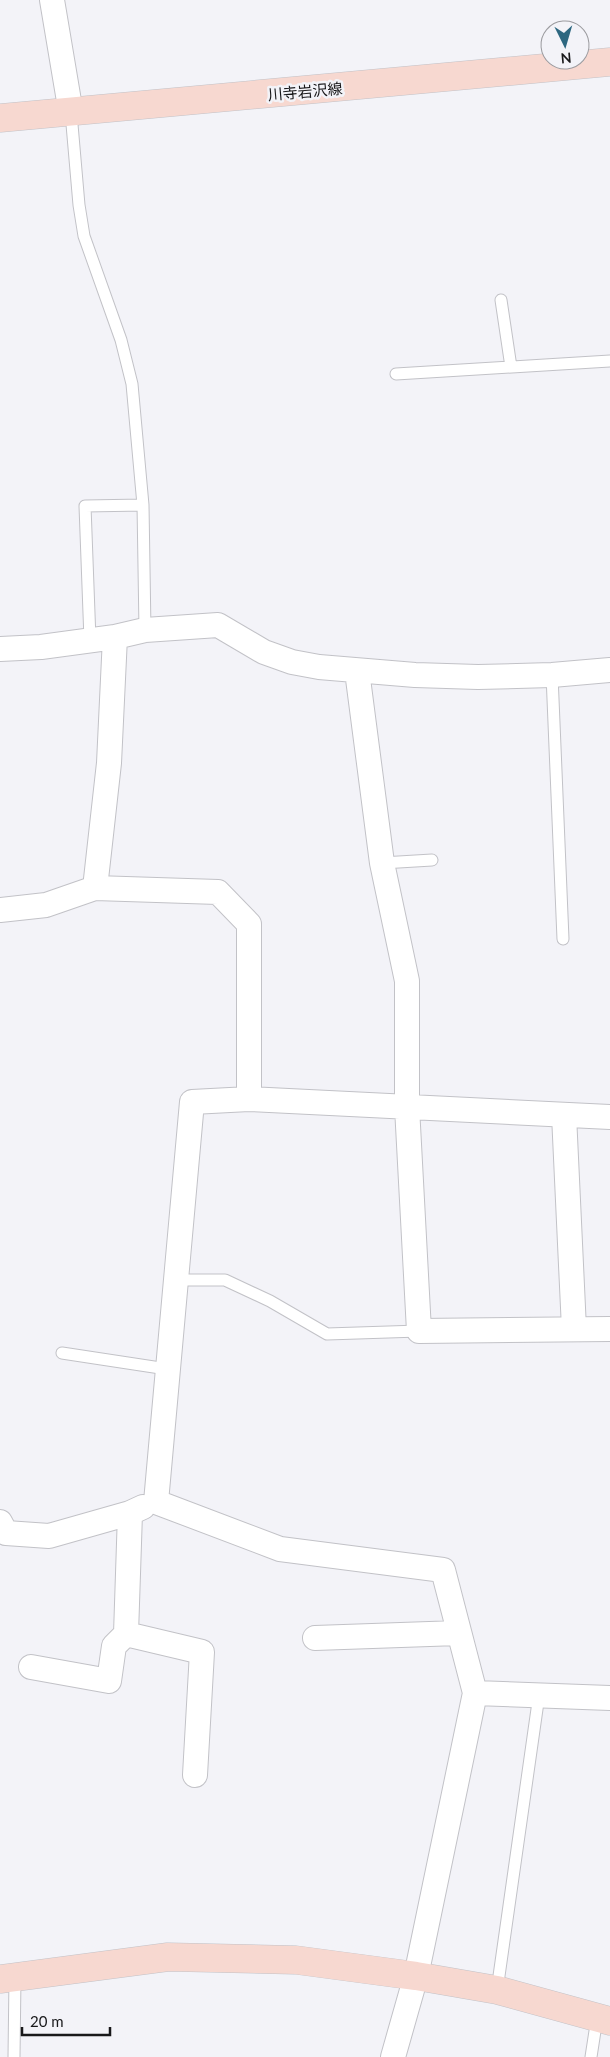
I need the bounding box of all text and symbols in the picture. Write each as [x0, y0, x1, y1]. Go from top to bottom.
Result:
north arrow [540, 20, 590, 70]
text: N [560, 50, 572, 67]
street label: 川寺岩沢線 [267, 79, 343, 103]
scale bar [22, 2004, 110, 2036]
text: 20 m [30, 2012, 64, 2030]

